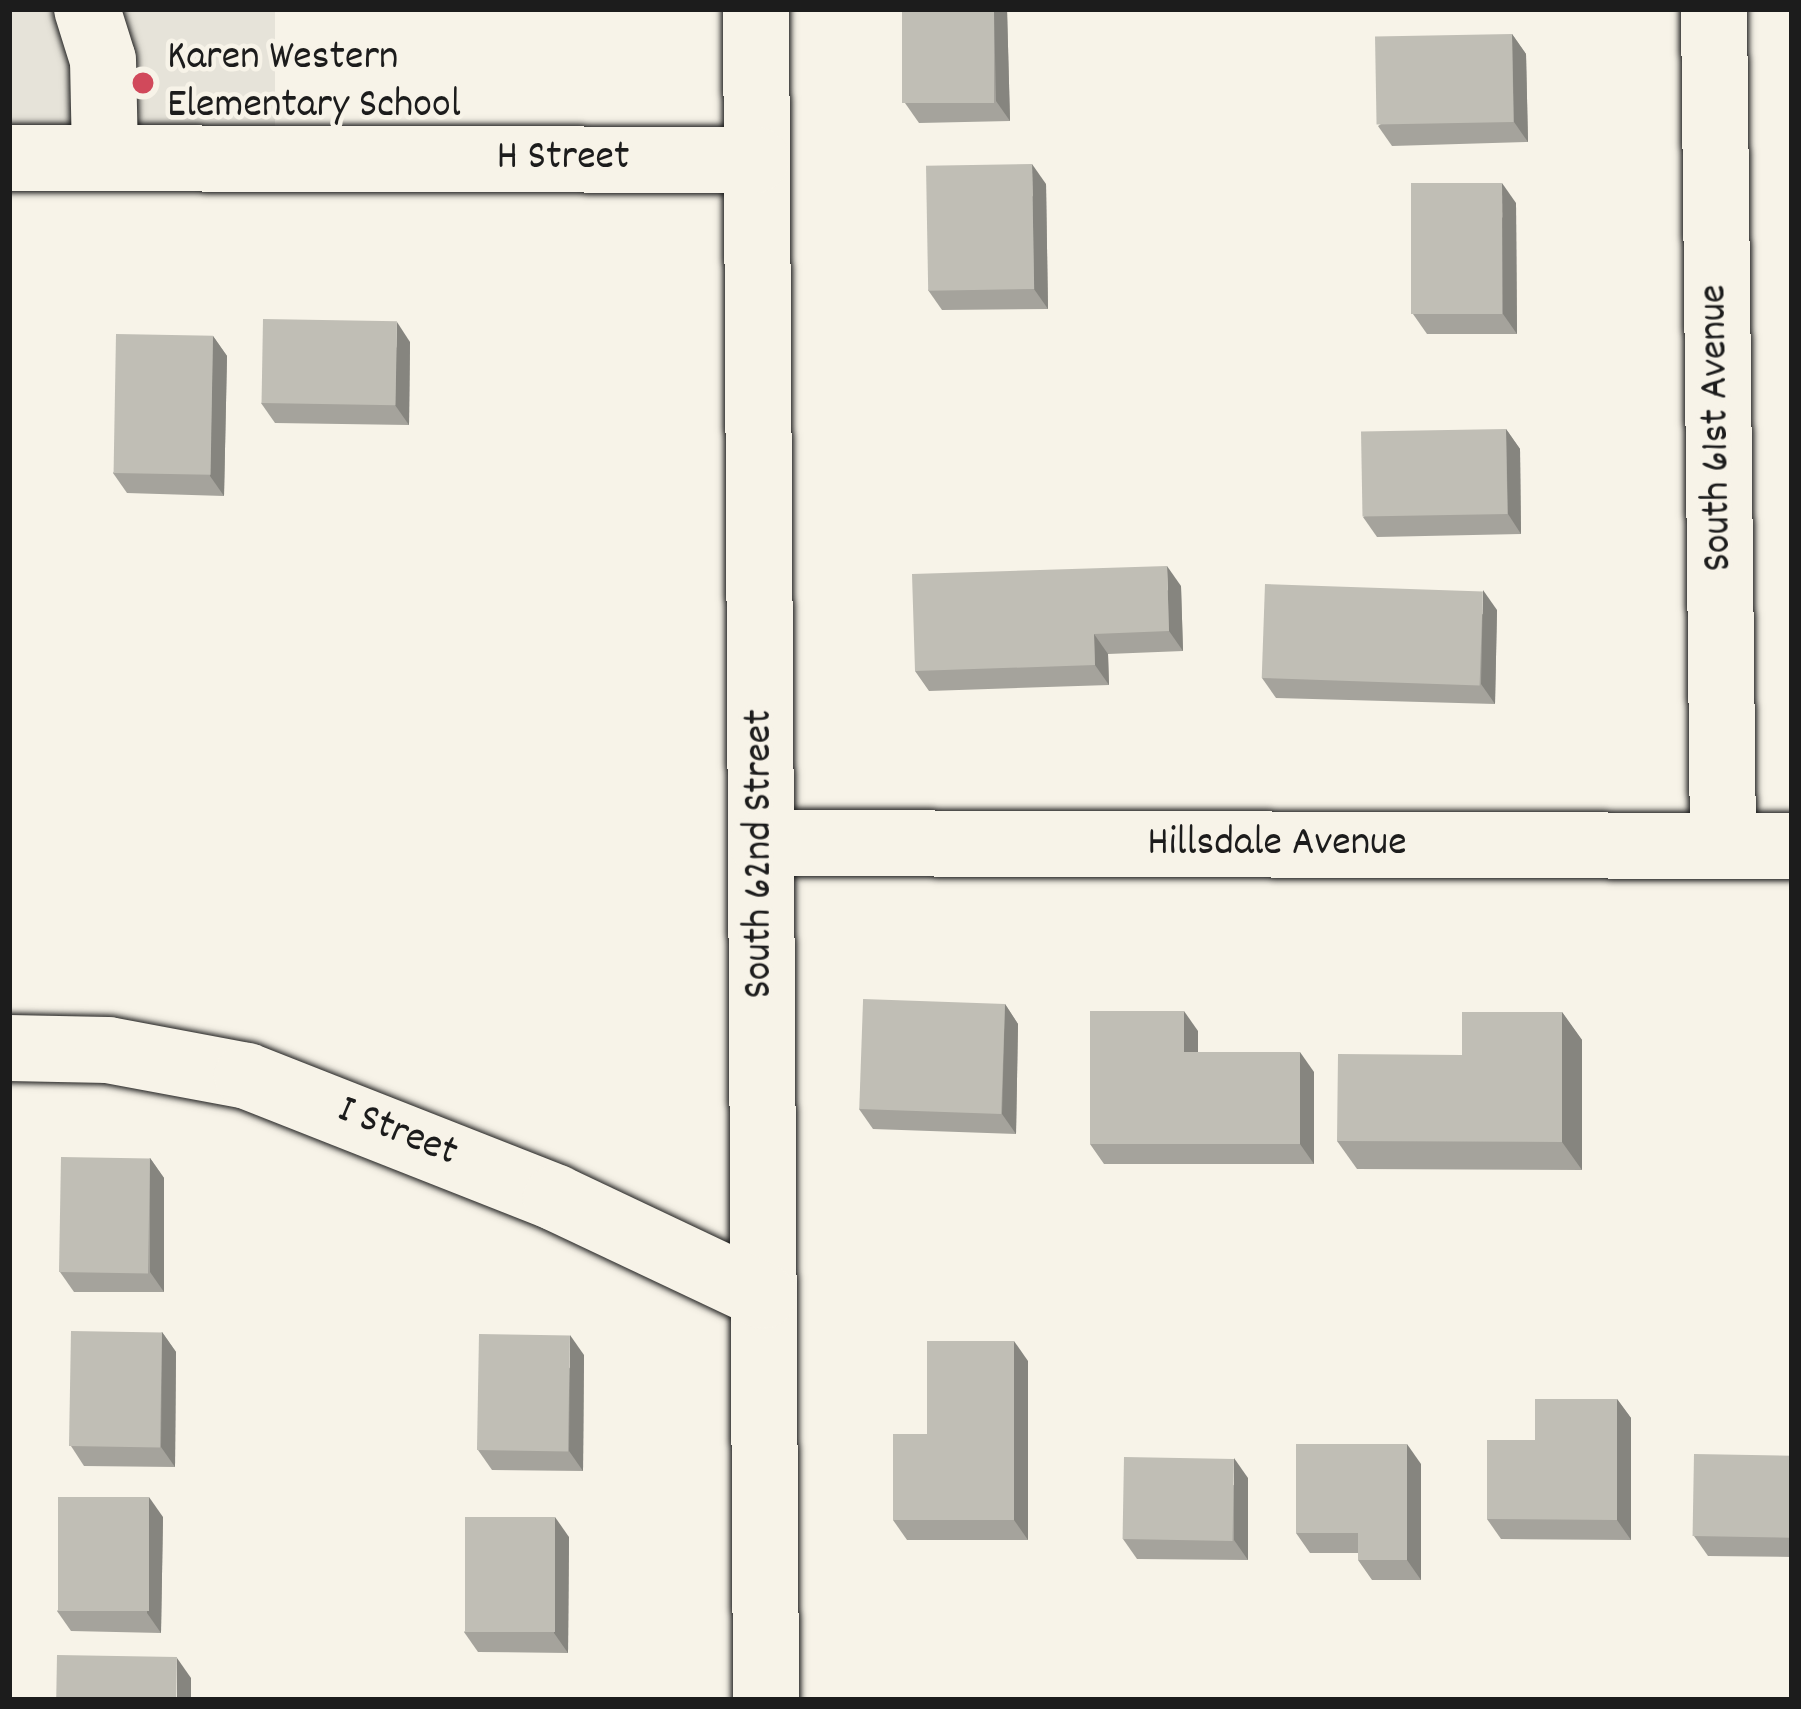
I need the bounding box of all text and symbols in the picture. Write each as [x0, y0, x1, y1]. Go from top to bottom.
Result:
place label: Karen Western Elementary School [167, 34, 461, 132]
marker: Karen Western Elementary School [130, 70, 156, 96]
street label: H Street [496, 134, 630, 184]
street label: South 61st Avenue [1690, 284, 1746, 572]
street label: South 62nd Street [736, 709, 786, 999]
street label: Hillsdale Avenue [1147, 820, 1407, 870]
street label: I Street [330, 1086, 464, 1180]

